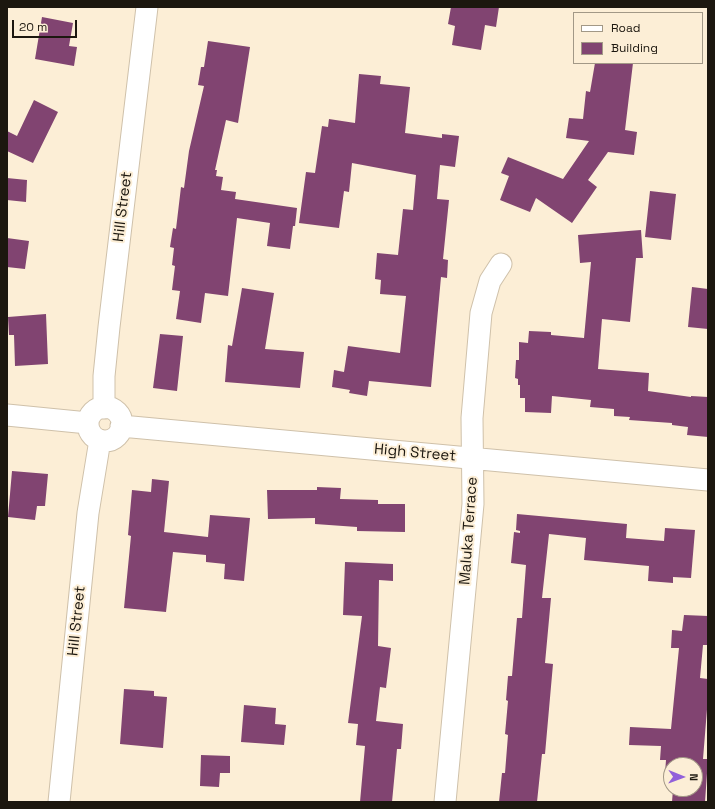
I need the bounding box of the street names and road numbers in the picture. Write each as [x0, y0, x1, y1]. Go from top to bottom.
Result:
street label: Hill Street [110, 171, 136, 243]
street label: High Street [373, 440, 457, 466]
street label: Maluka Terrace [456, 476, 482, 586]
street label: Hill Street [64, 585, 90, 657]

